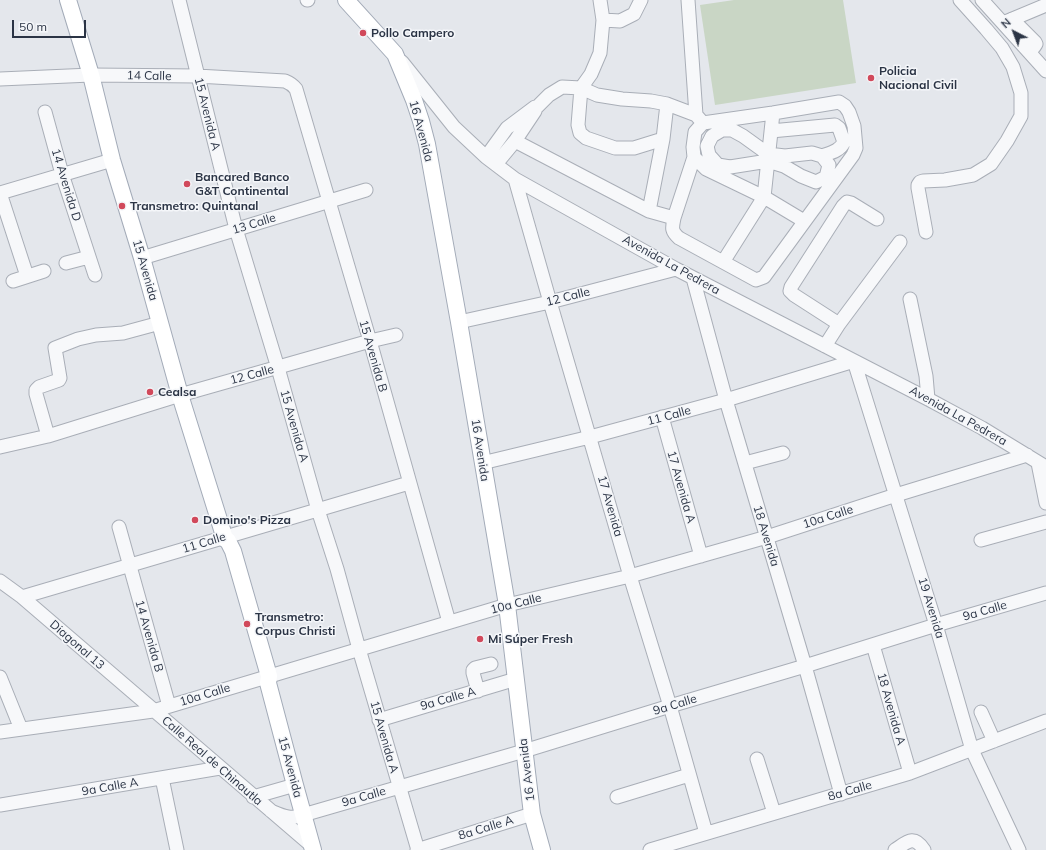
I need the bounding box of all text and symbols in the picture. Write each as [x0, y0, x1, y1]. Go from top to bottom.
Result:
scale bar [14, 12, 88, 38]
north arrow [994, 12, 1034, 52]
text: N [998, 15, 1014, 31]
text: 50 m [19, 19, 47, 34]
place label: Pollo Campero [371, 26, 454, 40]
marker: Pollo Campero [358, 28, 368, 38]
place label: Policia Nacional Civil [879, 64, 957, 92]
street label: 14 Calle [126, 68, 172, 84]
marker: Policia Nacional Civil [866, 73, 876, 83]
street label: 15 Avenida A [191, 76, 223, 152]
street label: 16 Avenida [406, 99, 436, 163]
street label: 14 Avenida D [48, 147, 84, 223]
place label: Bancared Banco G&T Continental [195, 170, 289, 198]
marker: Bancared Banco G&T Continental [182, 179, 192, 189]
place label: Transmetro: Quintanal [130, 199, 258, 213]
marker: Transmetro: Quintanal [117, 201, 127, 211]
street label: 13 Calle [230, 211, 278, 237]
street label: Avenida La Pedrera [620, 232, 722, 298]
street label: 15 Avenida [129, 238, 161, 302]
street label: 12 Calle [544, 285, 592, 309]
street label: 15 Avenida B [356, 318, 390, 394]
street label: 12 Calle [228, 362, 276, 388]
street label: Avenida La Pedrera [907, 383, 1009, 449]
place label: Cealsa [158, 385, 196, 399]
marker: Cealsa [145, 387, 155, 397]
street label: 15 Avenida A [277, 388, 311, 464]
street label: 11 Calle [645, 403, 693, 429]
street label: 16 Avenida [468, 418, 492, 482]
street label: 17 Avenida A [664, 449, 698, 525]
street label: 17 Avenida [594, 474, 626, 538]
street label: 10a Calle [801, 502, 855, 532]
street label: 18 Avenida [750, 504, 782, 568]
place label: Domino's Pizza [203, 513, 291, 527]
marker: Domino's Pizza [190, 515, 200, 525]
street label: 11 Calle [180, 530, 228, 556]
street label: 19 Avenida [915, 576, 947, 640]
street label: 10a Calle [489, 591, 543, 617]
street label: 14 Avenida B [132, 598, 166, 674]
street label: 9a Calle [961, 598, 1009, 624]
place label: Transmetro: Corpus Christi [255, 610, 335, 638]
street label: Diagonal 13 [47, 617, 107, 673]
marker: Transmetro: Corpus Christi [242, 619, 252, 629]
place label: Mi Súper Fresh [488, 632, 573, 646]
marker: Mi Súper Fresh [475, 634, 485, 644]
street label: 18 Avenida A [874, 671, 908, 747]
street label: 10a Calle [178, 680, 232, 710]
street label: 9a Calle A [419, 684, 477, 714]
street label: 9a Calle [651, 692, 699, 718]
street label: 15 Avenida A [367, 699, 401, 775]
street label: Calle Real de Chinautla [159, 713, 265, 809]
street label: 15 Avenida [275, 735, 305, 799]
street label: 16 Avenida [516, 738, 538, 802]
street label: 9a Calle A [81, 775, 139, 799]
street label: 8a Calle [826, 778, 874, 804]
street label: 9a Calle [340, 784, 388, 810]
street label: 8a Calle A [457, 813, 515, 843]

